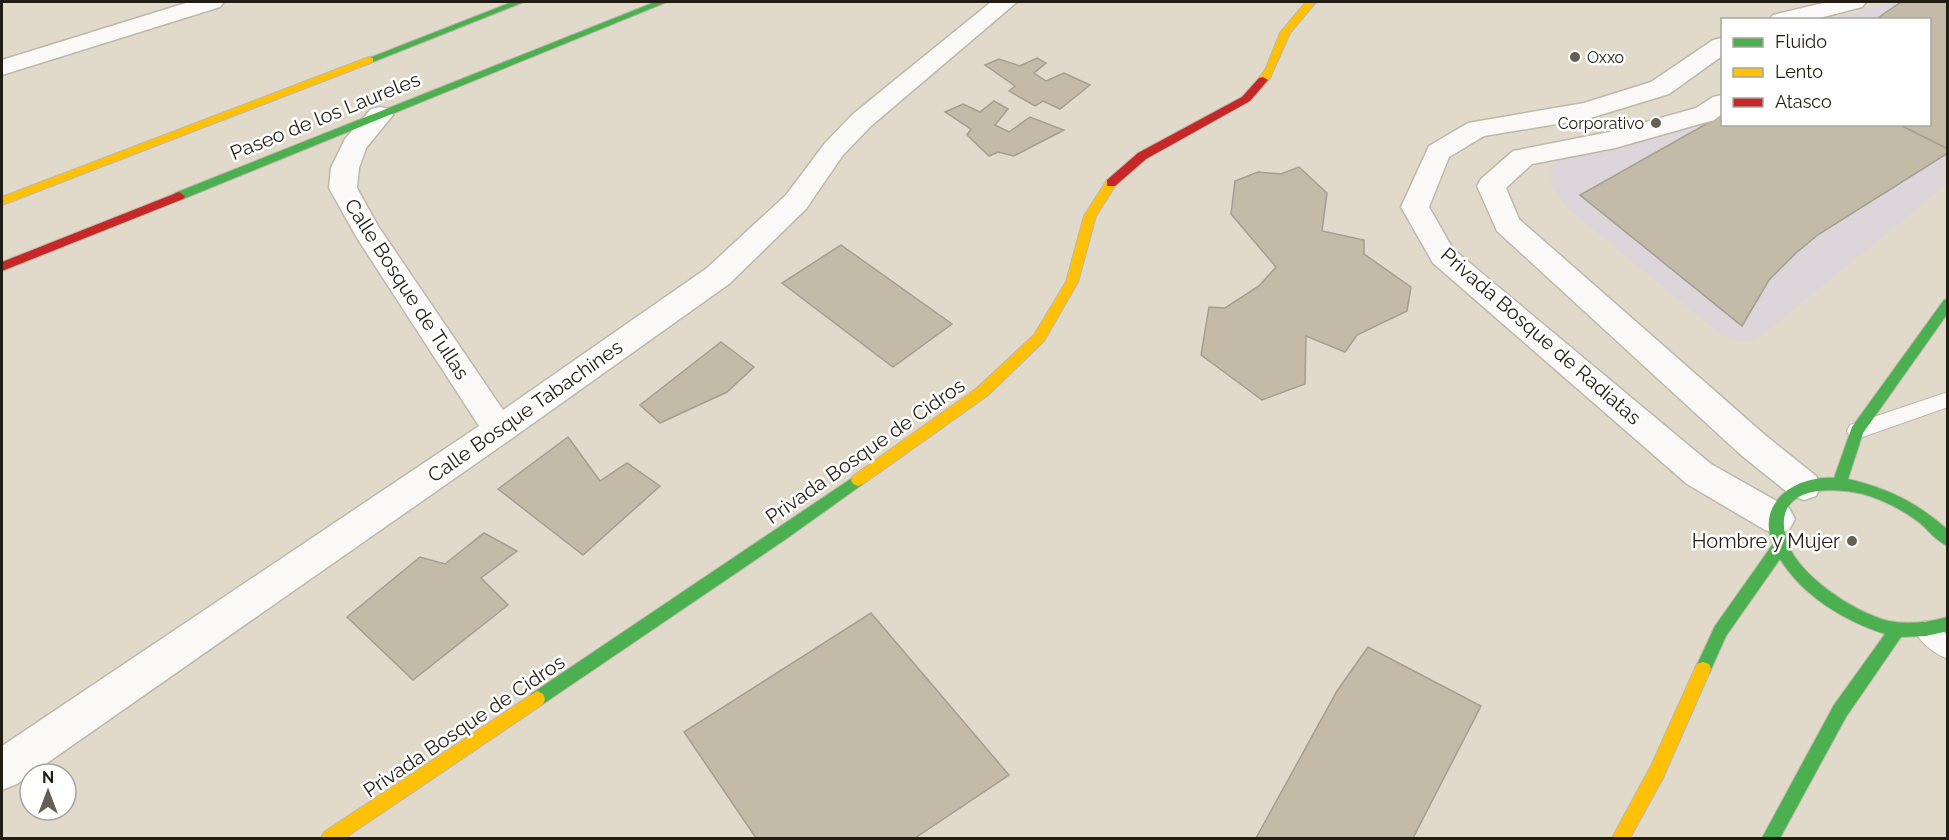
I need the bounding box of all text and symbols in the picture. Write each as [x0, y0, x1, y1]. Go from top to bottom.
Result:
legend [1721, 18, 1931, 126]
text: Fluido [1775, 31, 1827, 52]
place label: Oxxo [1587, 48, 1624, 67]
marker: Oxxo [1568, 50, 1582, 64]
text: Lento [1775, 61, 1823, 82]
street label: Paseo de los Laureles [227, 67, 423, 165]
text: Atasco [1775, 91, 1832, 112]
place label: Corporativo [1558, 114, 1644, 133]
marker: Corporativo [1649, 116, 1663, 130]
street label: Calle Bosque de Tullas [340, 194, 474, 384]
street label: Privada Bosque de Radiatas [1436, 242, 1646, 430]
street label: Calle Bosque Tabachines [423, 335, 627, 487]
street label: Privada Bosque de Cidros [761, 373, 969, 529]
place label: Hombre y Mujer [1692, 529, 1840, 553]
marker: Hombre y Mujer [1845, 534, 1859, 548]
street label: Privada Bosque de Cidros [359, 650, 569, 802]
north arrow [18, 762, 78, 822]
text: N [42, 768, 54, 787]

